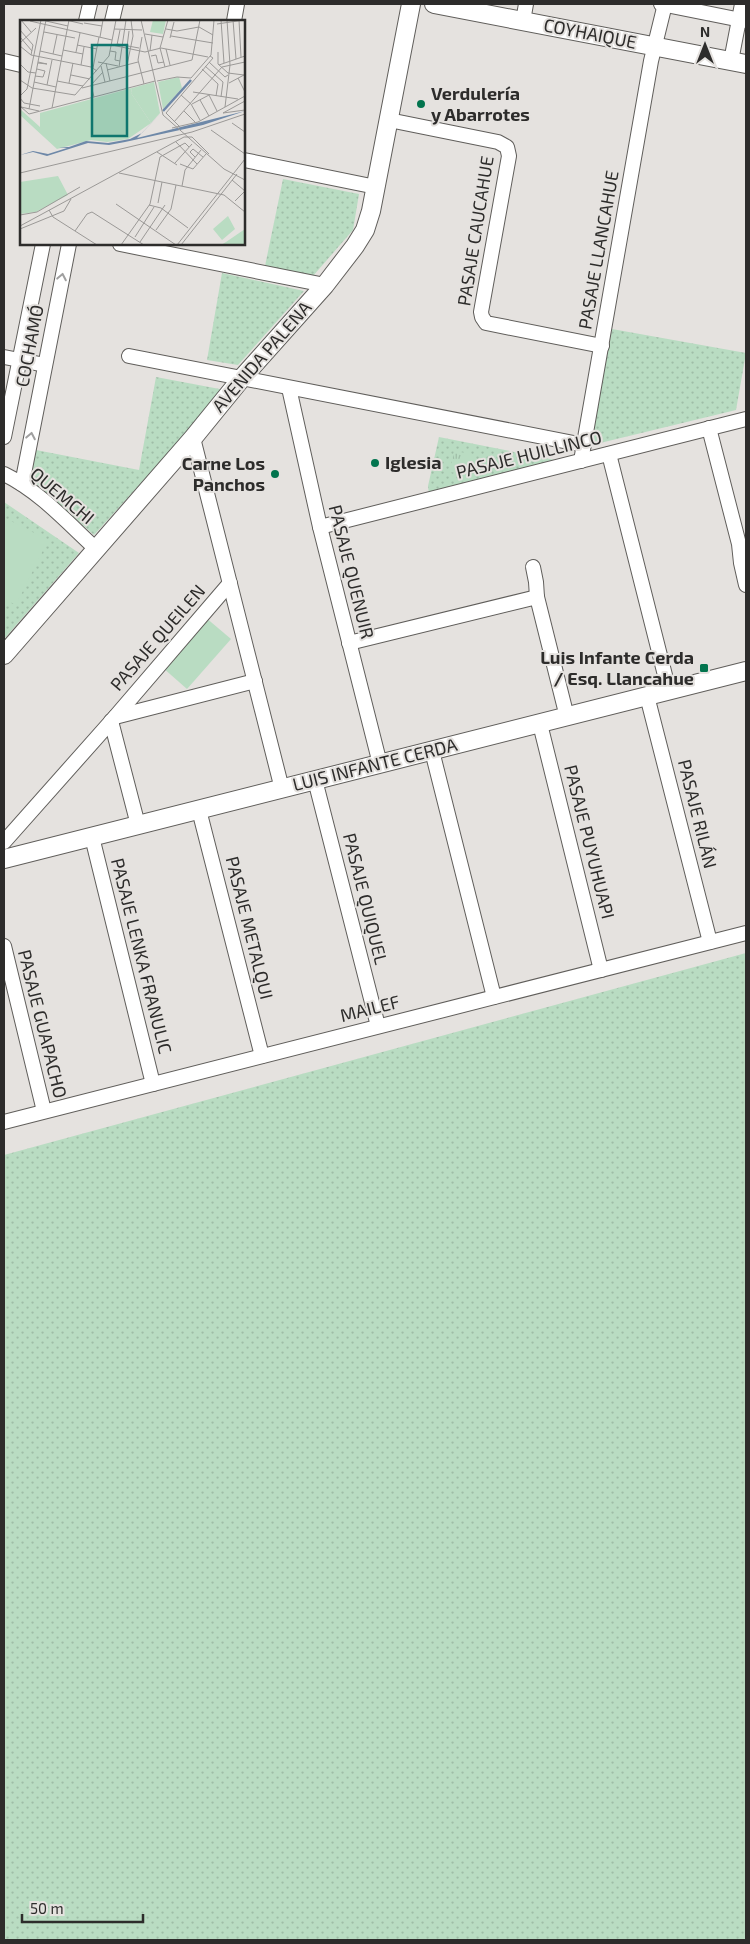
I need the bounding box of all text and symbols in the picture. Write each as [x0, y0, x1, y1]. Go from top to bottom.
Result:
street label: COYHAIQUE [542, 13, 638, 53]
inset map [20, 20, 245, 245]
north arrow [680, 20, 730, 70]
text: N [700, 23, 710, 40]
place label: Verdulería y Abarrotes [431, 82, 530, 125]
marker: Verdulería y Abarrotes [415, 98, 427, 110]
street label: PASAJE CAUCAHUE [452, 154, 498, 307]
street label: PASAJE LLANCAHUE [573, 169, 623, 331]
one-way arrow [57, 272, 67, 281]
street label: AVENIDA PALENA [207, 296, 316, 416]
street label: COCHAMÓ [10, 303, 48, 389]
street label: PASAJE HUILLINCO [454, 425, 604, 483]
one-way arrow [25, 432, 36, 441]
place label: Iglesia [385, 451, 442, 473]
place label: Carne Los Panchos [182, 452, 265, 495]
marker: Iglesia [369, 457, 381, 469]
street label: QUEMCHI [26, 462, 99, 528]
marker: Carne Los Panchos [269, 468, 281, 480]
street label: PASAJE QUENUIR [325, 502, 379, 641]
street label: PASAJE QUEILEN [105, 580, 209, 695]
place label: Luis Infante Cerda / Esq. Llancahue [540, 646, 694, 689]
marker: Luis Infante Cerda / Esq. Llancahue [698, 662, 710, 674]
street label: LUIS INFANTE CERDA [290, 733, 460, 795]
street label: PASAJE RILÁN [674, 757, 722, 871]
street label: PASAJE PUYUHUAPI [560, 762, 620, 921]
street label: PASAJE QUIQUEL [339, 831, 393, 967]
street label: PASAJE METALQUI [222, 854, 278, 1002]
street label: PASAJE LENKA FRANULIC [107, 856, 177, 1056]
street label: PASAJE GUAPACHO [14, 947, 72, 1100]
street label: MAILEF [338, 990, 402, 1026]
scale bar [22, 1892, 144, 1924]
text: 50 m [30, 1899, 64, 1917]

